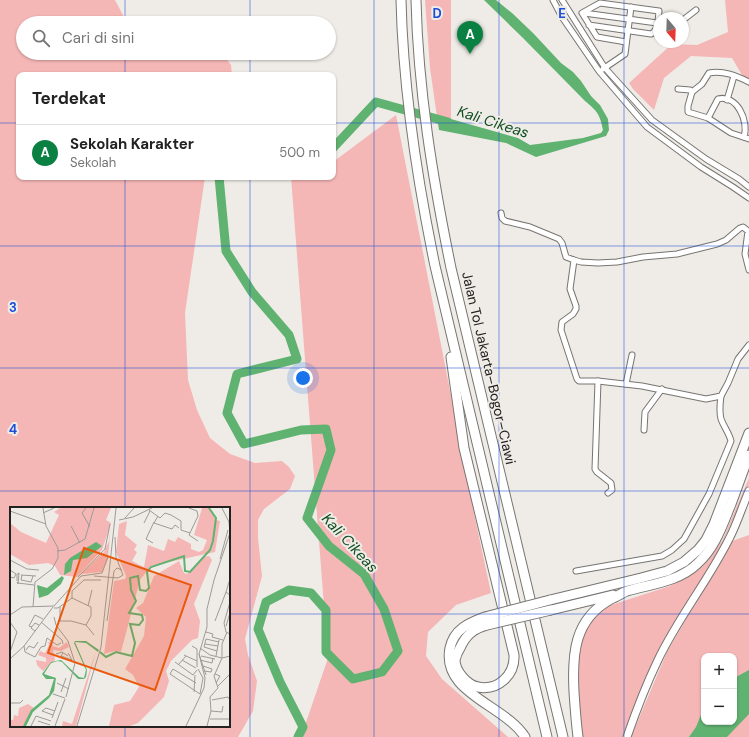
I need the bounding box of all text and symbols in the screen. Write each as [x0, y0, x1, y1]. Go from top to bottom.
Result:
text: D [432, 5, 442, 22]
text: E [558, 5, 566, 22]
north arrow [653, 12, 689, 48]
search box [16, 16, 336, 60]
pin: A [457, 21, 483, 54]
icon: search [30, 27, 52, 49]
text: Cari di sini [62, 28, 134, 48]
text: Terdekat [32, 87, 106, 109]
water label: Kali Cikeas [455, 101, 531, 143]
text: Sekolah Karakter [70, 134, 194, 154]
text: A [40, 144, 50, 161]
text: 500 m [279, 144, 320, 161]
text: Sekolah [70, 154, 116, 171]
street label: Jalan Tol Jakarta–Bogor–Ciawi [458, 270, 520, 466]
text: 3 [9, 299, 17, 316]
your location [293, 368, 313, 388]
text: 4 [9, 421, 17, 438]
inset map [10, 507, 230, 727]
water label: Kali Cikeas [317, 509, 383, 577]
map controls [701, 653, 737, 725]
button: + [701, 653, 737, 689]
button: − [701, 689, 737, 725]

